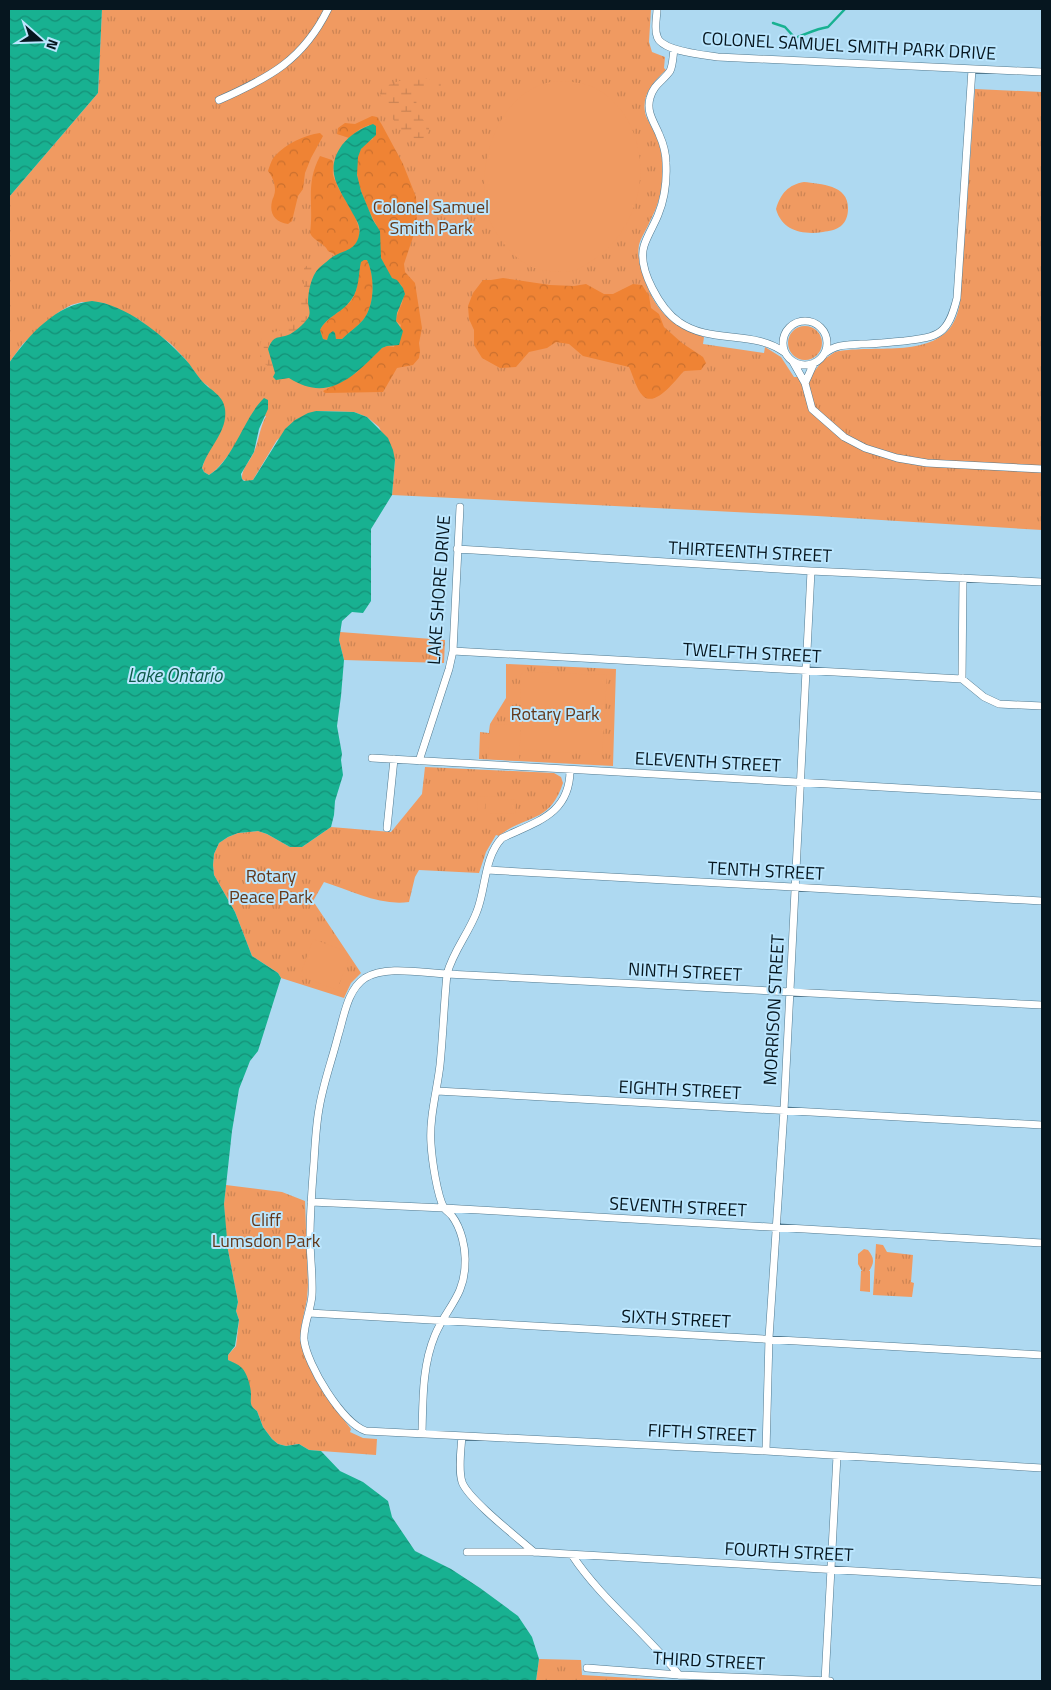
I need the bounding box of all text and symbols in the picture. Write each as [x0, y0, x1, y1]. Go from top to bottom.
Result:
north arrow [15, 15, 65, 65]
street label: COLONEL SAMUEL SMITH PARK DRIVE [701, 24, 997, 67]
text: N [41, 36, 64, 53]
park label: Colonel Samuel Smith Park [373, 193, 489, 241]
street label: LAKE SHORE DRIVE [420, 514, 457, 666]
street label: THIRTEENTH STREET [668, 534, 833, 569]
street label: TWELFTH STREET [682, 635, 823, 670]
water label: Lake Ontario [128, 660, 223, 689]
park label: Rotary Park [510, 700, 600, 727]
street label: ELEVENTH STREET [634, 744, 782, 779]
street label: TENTH STREET [707, 854, 826, 887]
park label: Rotary Peace Park [229, 862, 313, 910]
street label: MORRISON STREET [756, 933, 791, 1086]
street label: NINTH STREET [627, 955, 743, 988]
street label: EIGHTH STREET [618, 1073, 743, 1106]
street label: SEVENTH STREET [609, 1189, 748, 1224]
park label: Cliff Lumsdon Park [212, 1206, 321, 1254]
street label: SIXTH STREET [621, 1302, 732, 1335]
street label: FIFTH STREET [647, 1416, 757, 1449]
street label: FOURTH STREET [724, 1535, 855, 1568]
street label: THIRD STREET [652, 1644, 766, 1677]

